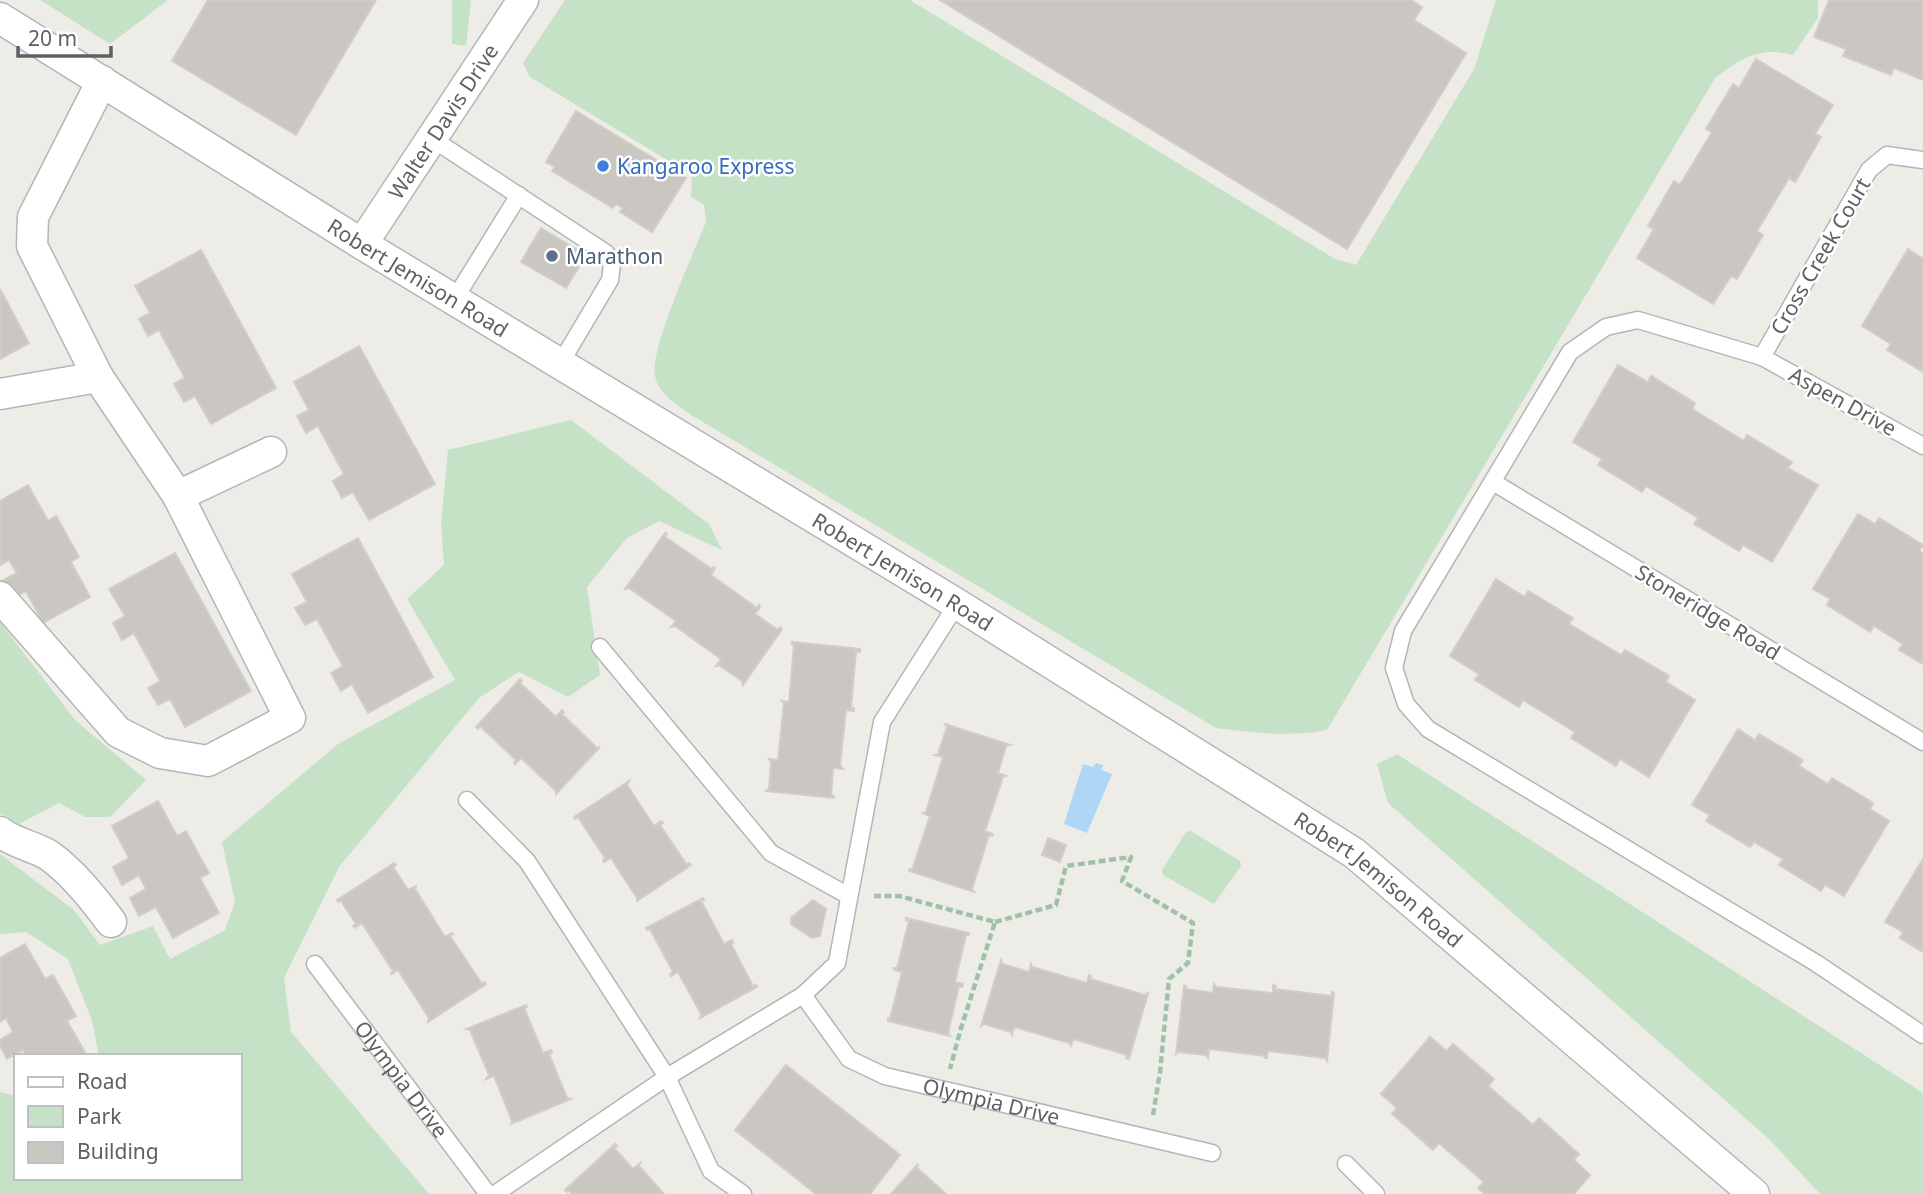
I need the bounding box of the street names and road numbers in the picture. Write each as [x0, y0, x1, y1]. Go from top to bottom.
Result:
street label: Walter Davis Drive [382, 38, 504, 204]
street label: Cross Creek Court [1764, 172, 1877, 340]
street label: Robert Jemison Road [322, 212, 513, 343]
street label: Aspen Drive [1784, 360, 1902, 442]
street label: Robert Jemison Road [807, 506, 998, 637]
street label: Stoneridge Road [1630, 558, 1786, 666]
street label: Robert Jemison Road [1289, 805, 1469, 954]
street label: Olympia Drive [348, 1015, 455, 1143]
street label: Olympia Drive [920, 1071, 1063, 1131]

